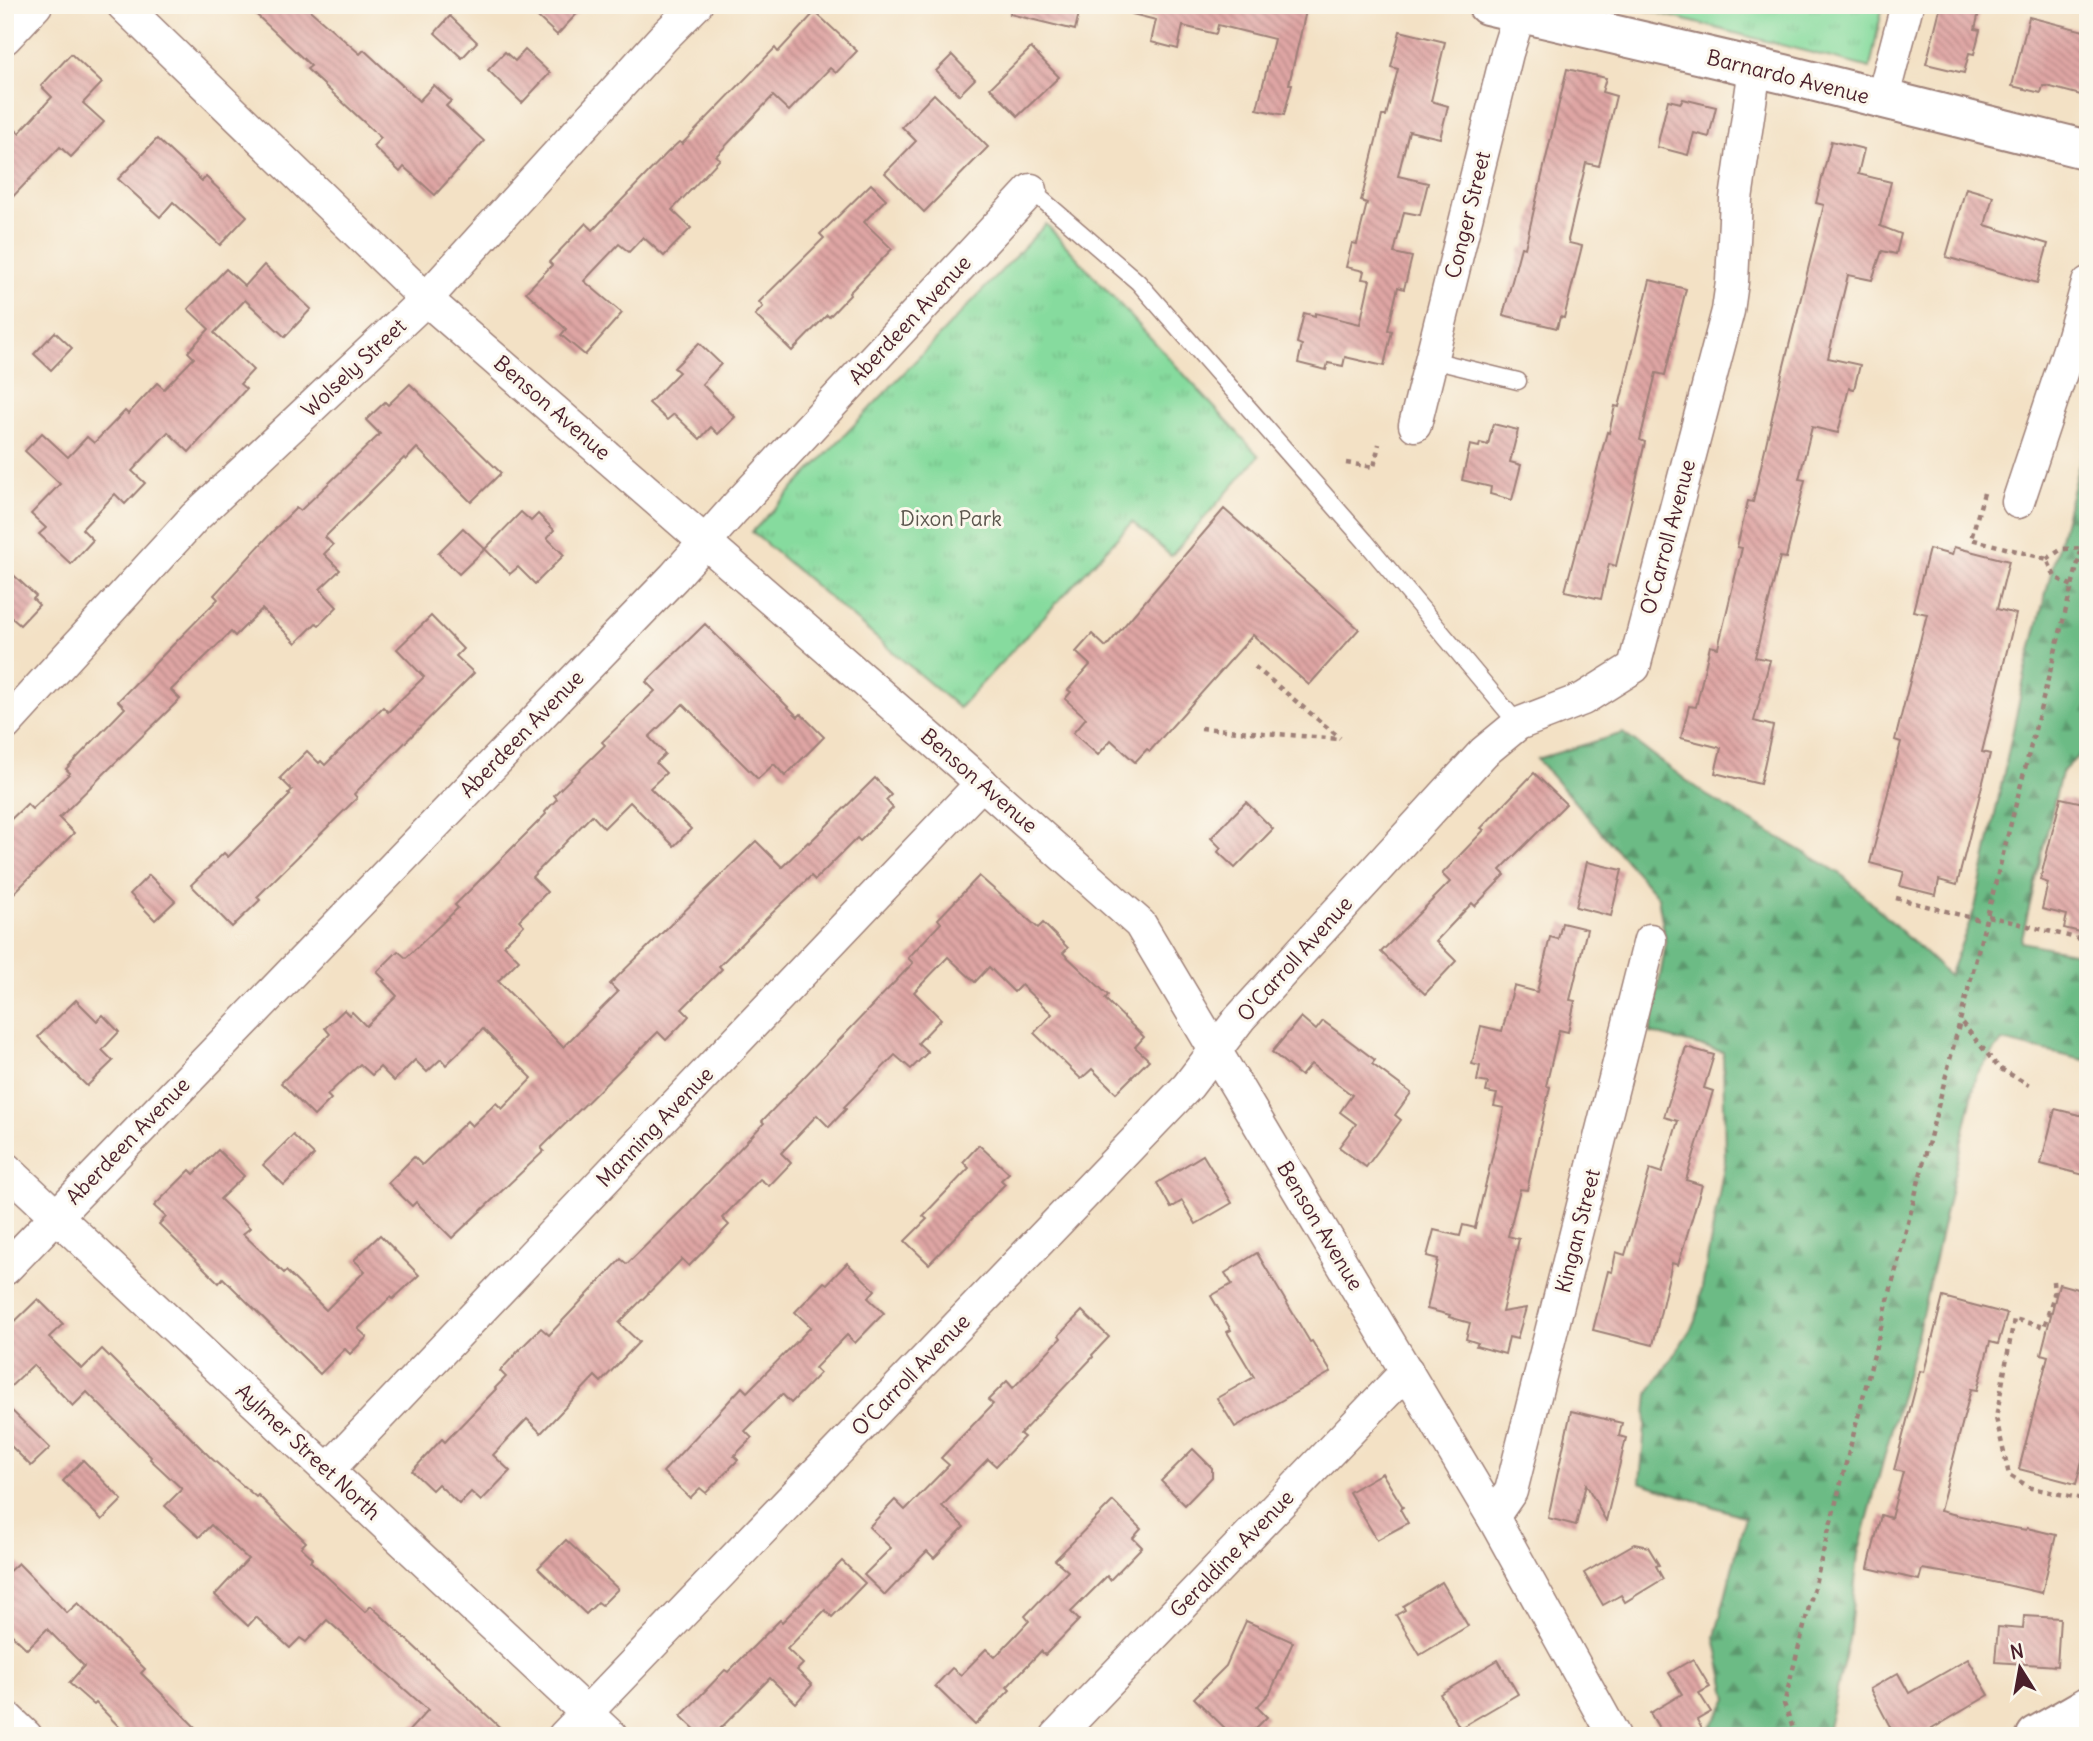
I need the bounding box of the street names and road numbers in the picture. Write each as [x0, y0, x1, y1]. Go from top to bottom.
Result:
street label: Barnardo Avenue [1704, 43, 1872, 110]
street label: Conger Street [1439, 148, 1496, 281]
street label: Aberdeen Avenue [843, 249, 977, 390]
street label: Wolsely Street [296, 312, 412, 423]
street label: Benson Avenue [488, 349, 616, 466]
street label: O'Carroll Avenue [1634, 456, 1701, 617]
street label: Aberdeen Avenue [454, 664, 589, 803]
street label: Benson Avenue [915, 722, 1043, 839]
street label: O'Carroll Avenue [1231, 890, 1358, 1027]
street label: Manning Avenue [590, 1061, 719, 1193]
street label: Aberdeen Avenue [60, 1071, 195, 1210]
street label: Benson Avenue [1271, 1156, 1370, 1295]
street label: Kingan Street [1549, 1166, 1606, 1296]
street label: O'Carroll Avenue [846, 1308, 976, 1441]
street label: Aylmer Street North [230, 1378, 386, 1526]
street label: Geraldine Avenue [1164, 1484, 1300, 1623]

